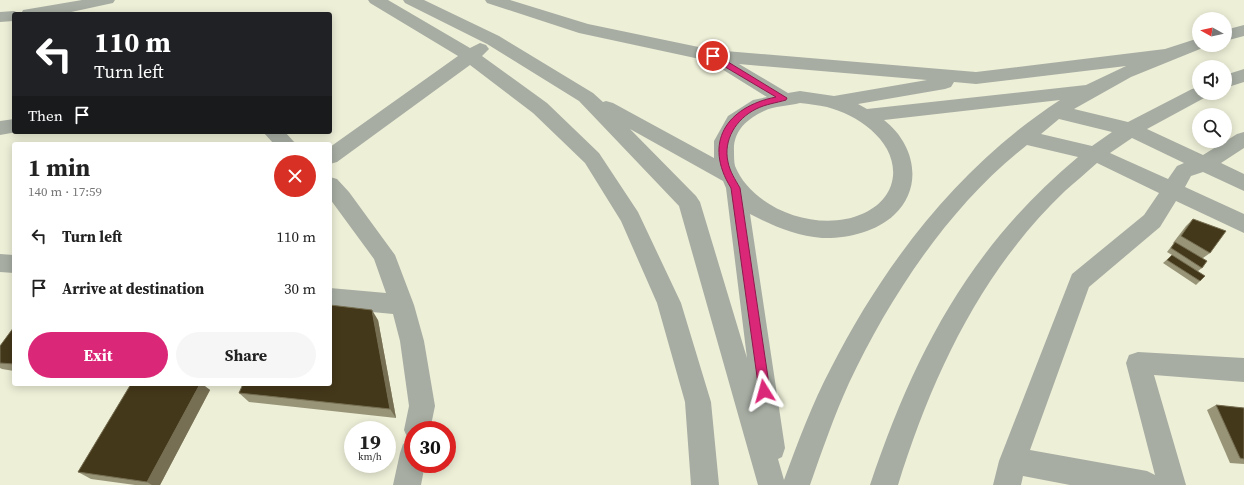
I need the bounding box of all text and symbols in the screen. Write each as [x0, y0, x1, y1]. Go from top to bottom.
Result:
north arrow [1192, 12, 1232, 52]
map controls [1192, 12, 1232, 148]
text: 110 m [94, 23, 171, 61]
icon: left [28, 28, 80, 80]
pin [696, 39, 730, 73]
icon: arrive [702, 45, 724, 67]
text: Turn left [94, 59, 164, 84]
button: sound [1192, 60, 1232, 100]
icon: arrive [71, 104, 93, 126]
text: Then [28, 105, 63, 126]
button: search [1192, 108, 1232, 148]
text: 1 min [28, 151, 90, 184]
button: close [274, 155, 316, 197]
text: 140 m · 17:59 [28, 183, 102, 200]
icon: left [28, 225, 50, 247]
text: Turn left [62, 226, 122, 247]
text: 110 m [276, 226, 316, 247]
icon: arrive [28, 277, 50, 299]
text: Arrive at destination [62, 278, 204, 299]
text: 30 m [284, 278, 316, 299]
button: Exit [28, 332, 168, 378]
button: Share [176, 332, 316, 378]
position arrow [743, 370, 785, 412]
speed limit sign: 30 [404, 421, 456, 473]
text: 19 [359, 428, 381, 456]
text: km/h [358, 450, 382, 463]

